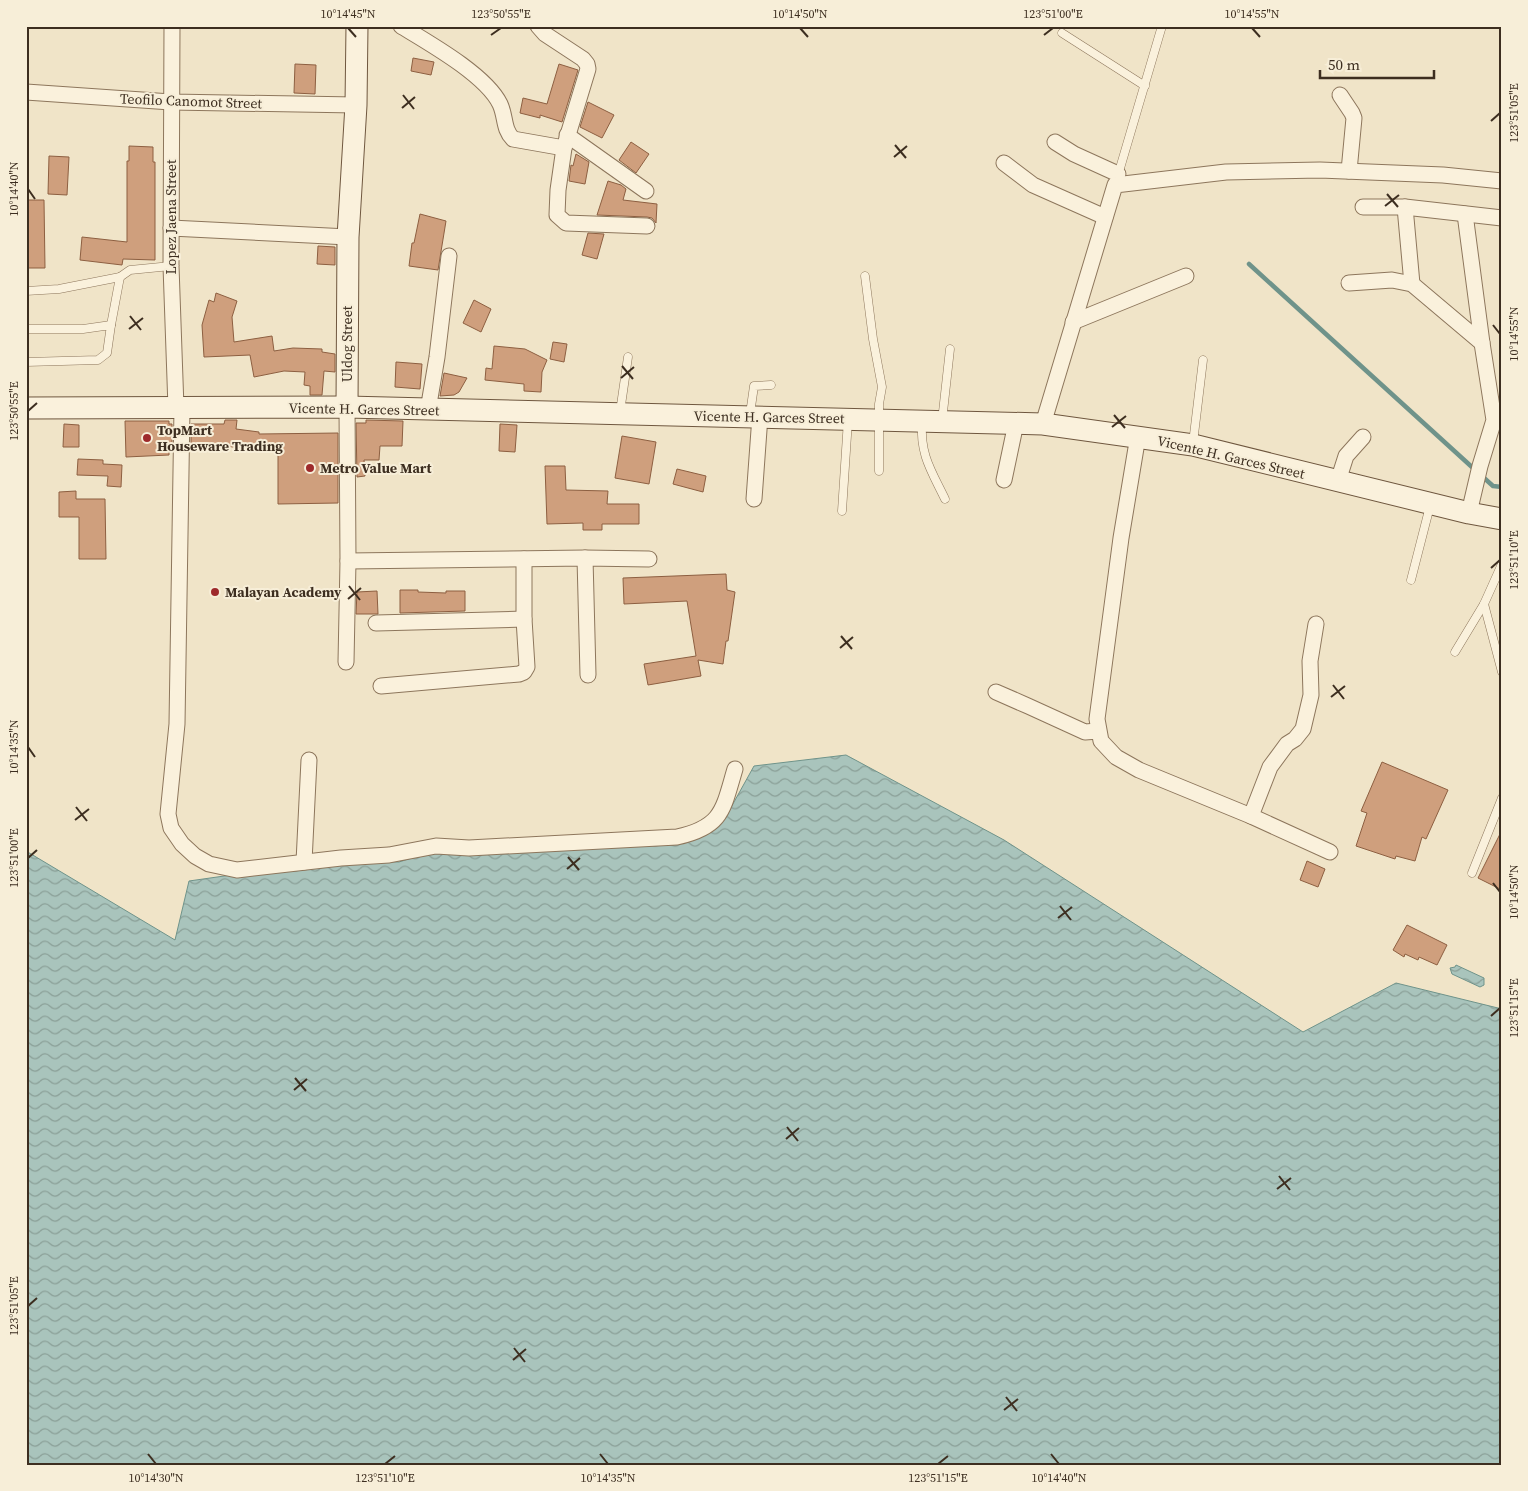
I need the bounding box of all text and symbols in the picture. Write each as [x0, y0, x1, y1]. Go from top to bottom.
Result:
text: 10°14'45"N [320, 6, 376, 22]
text: 123°50'55"E [471, 6, 531, 22]
text: 10°14'50"N [772, 6, 828, 22]
text: 123°51'00"E [1023, 6, 1083, 22]
text: 10°14'55"N [1224, 6, 1280, 22]
scale bar [1320, 48, 1434, 80]
text: 50 m [1328, 54, 1360, 75]
text: 123°51'05"E [1506, 83, 1522, 143]
street label: Teofilo Canomot Street [120, 89, 263, 113]
street label: Lopez Jaena Street [161, 159, 181, 275]
text: 10°14'40"N [6, 161, 22, 217]
street label: Uldog Street [337, 305, 357, 382]
text: 10°14'55"N [1506, 306, 1522, 362]
text: 123°50'55"E [6, 381, 22, 441]
street label: Vicente H. Garces Street [288, 398, 440, 420]
street label: Vicente H. Garces Street [693, 406, 845, 428]
place label: TopMart Houseware Trading [157, 420, 283, 456]
street label: Vicente H. Garces Street [1155, 430, 1307, 484]
marker: TopMart Houseware Trading [141, 432, 153, 444]
place label: Metro Value Mart [320, 458, 432, 478]
marker: Metro Value Mart [304, 462, 316, 474]
text: 123°51'10"E [1506, 530, 1522, 590]
place label: Malayan Academy [225, 582, 342, 602]
marker: Malayan Academy [209, 586, 221, 598]
text: 10°14'35"N [6, 719, 22, 775]
text: 123°51'00"E [6, 828, 22, 888]
text: 10°14'50"N [1506, 864, 1522, 920]
text: 123°51'15"E [1506, 978, 1522, 1038]
text: 123°51'05"E [6, 1276, 22, 1336]
text: 10°14'30"N [128, 1470, 184, 1486]
text: 123°51'10"E [355, 1470, 415, 1486]
text: 10°14'35"N [580, 1470, 636, 1486]
text: 123°51'15"E [908, 1470, 968, 1486]
text: 10°14'40"N [1031, 1470, 1087, 1486]

